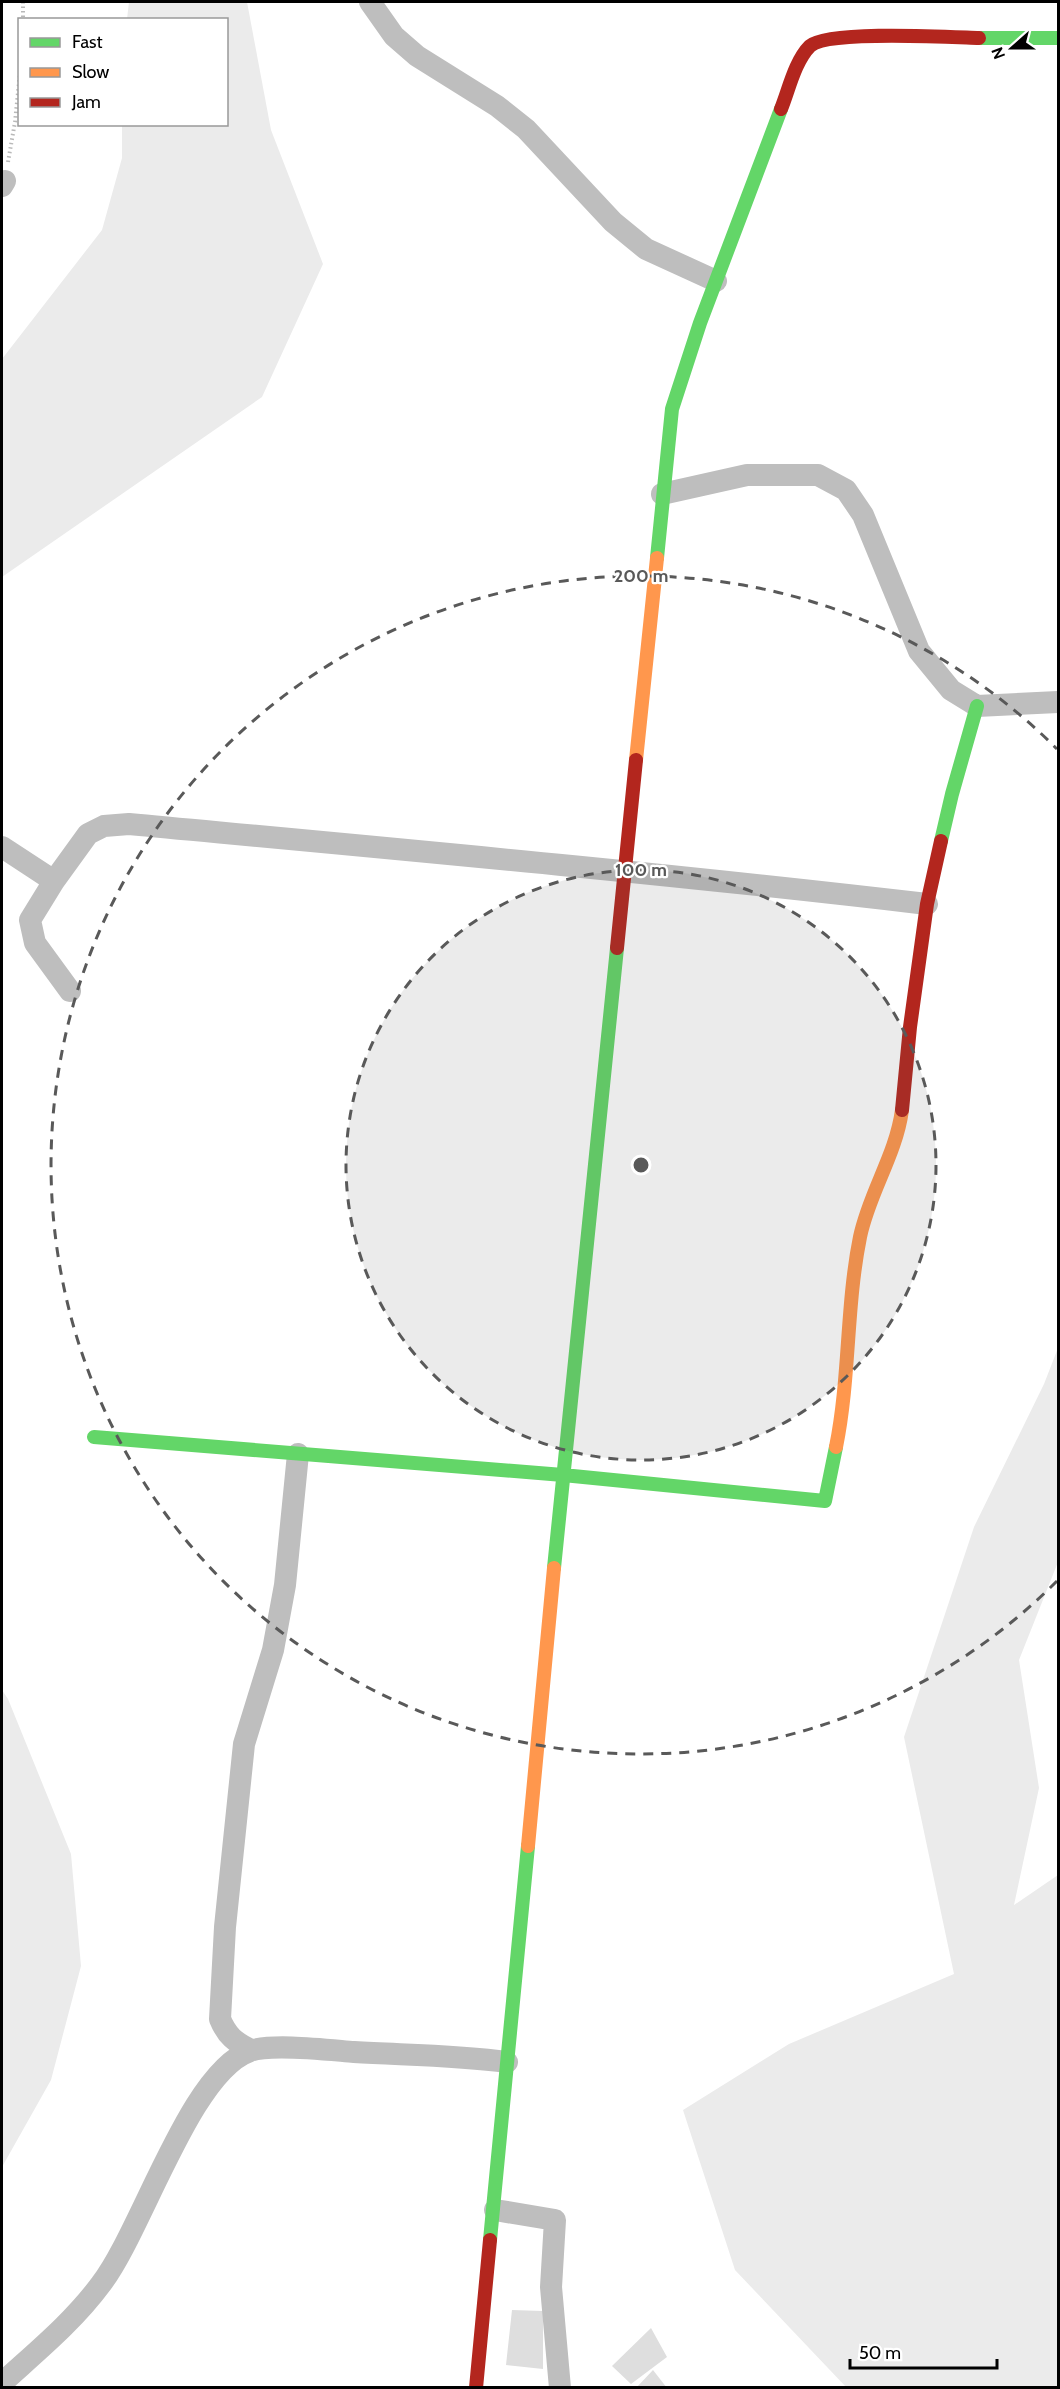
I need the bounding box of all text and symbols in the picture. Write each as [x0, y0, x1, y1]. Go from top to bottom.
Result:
legend [18, 18, 228, 126]
north arrow [982, 18, 1042, 78]
text: Fast [72, 31, 103, 53]
text: N [988, 45, 1009, 62]
text: Slow [72, 61, 109, 83]
text: Jam [71, 91, 101, 113]
text: 200 m [614, 565, 668, 587]
text: 100 m [615, 859, 667, 881]
centre of rings [631, 1155, 651, 1175]
scale bar [850, 2332, 997, 2370]
text: 50 m [859, 2342, 901, 2364]

